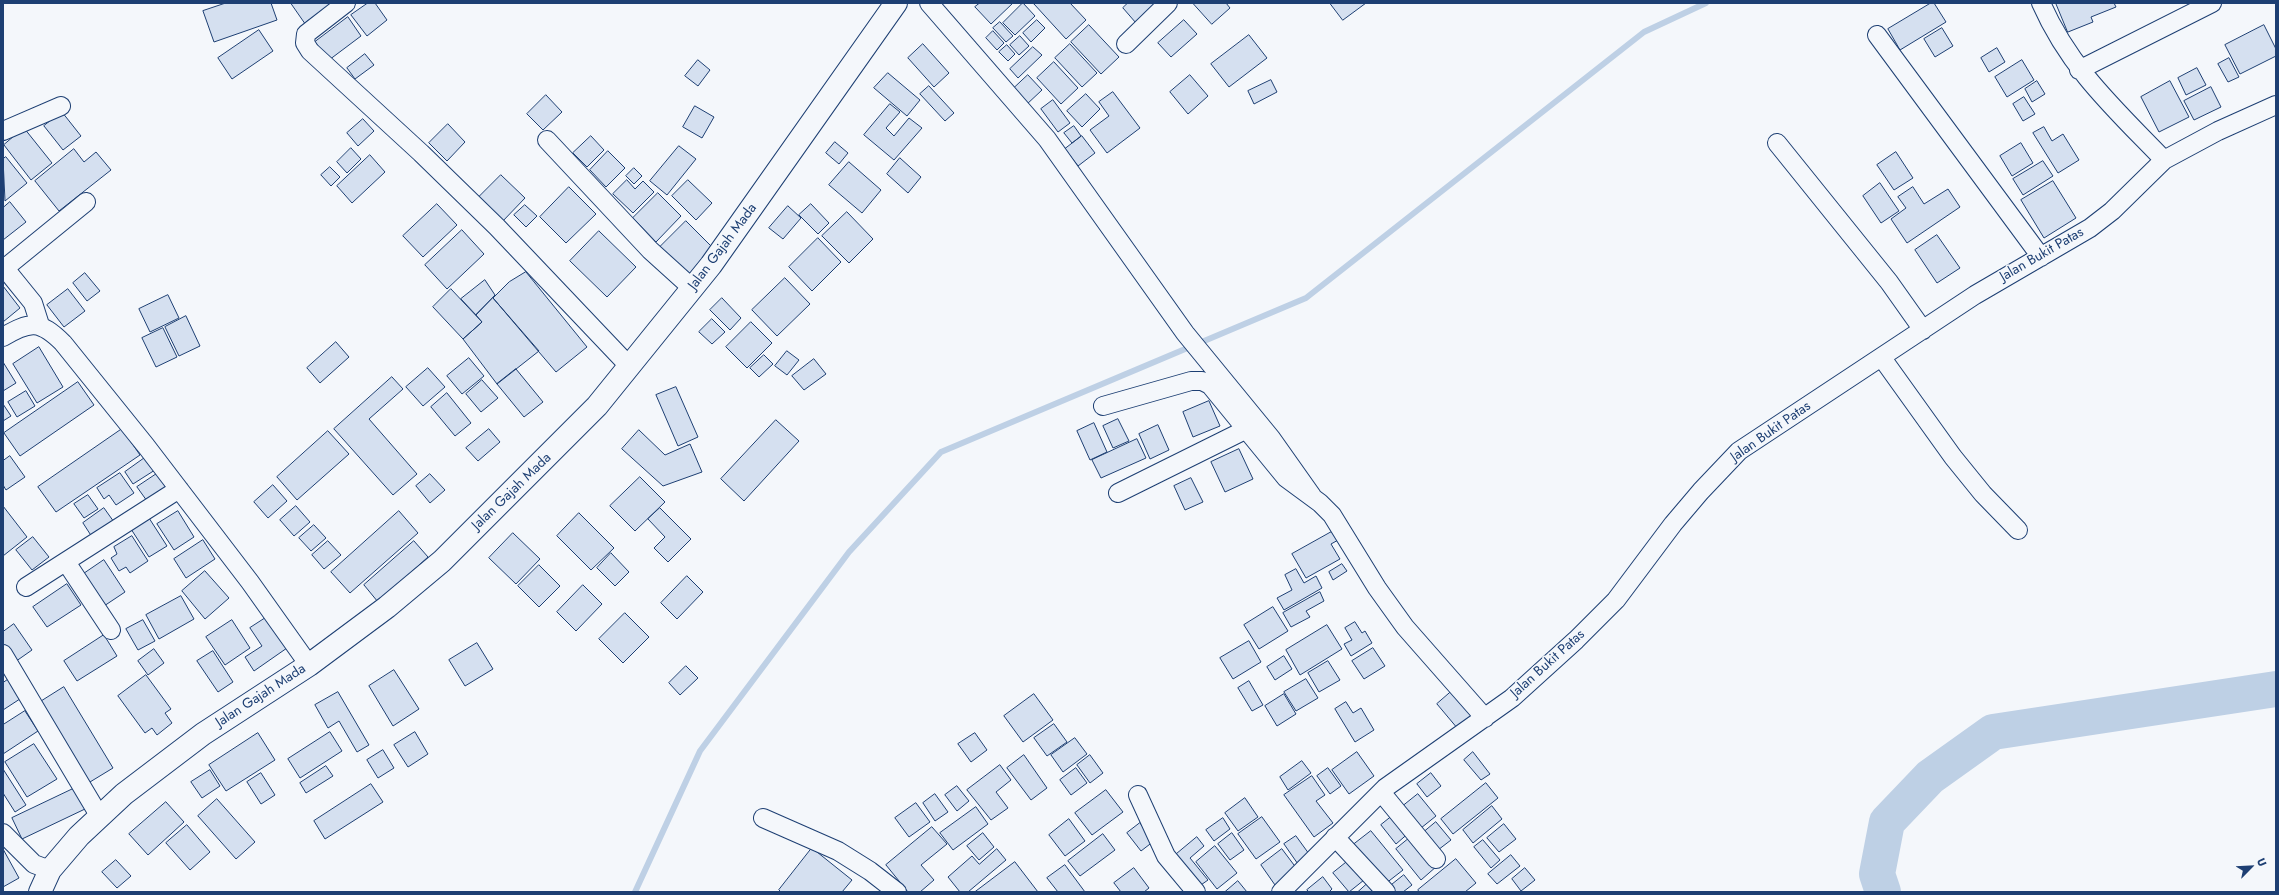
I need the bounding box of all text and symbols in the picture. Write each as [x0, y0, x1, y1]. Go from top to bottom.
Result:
street label: Jalan Gajah Mada [685, 201, 761, 293]
street label: Jalan Bukit Patas [1997, 224, 2087, 286]
street label: Jalan Bukit Patas [1728, 398, 1814, 466]
street label: Jalan Gajah Mada [469, 450, 555, 534]
street label: Jalan Bukit Patas [1508, 626, 1588, 702]
street label: Jalan Gajah Mada [213, 661, 309, 731]
north arrow [2231, 847, 2271, 887]
text: U [2253, 855, 2271, 869]

